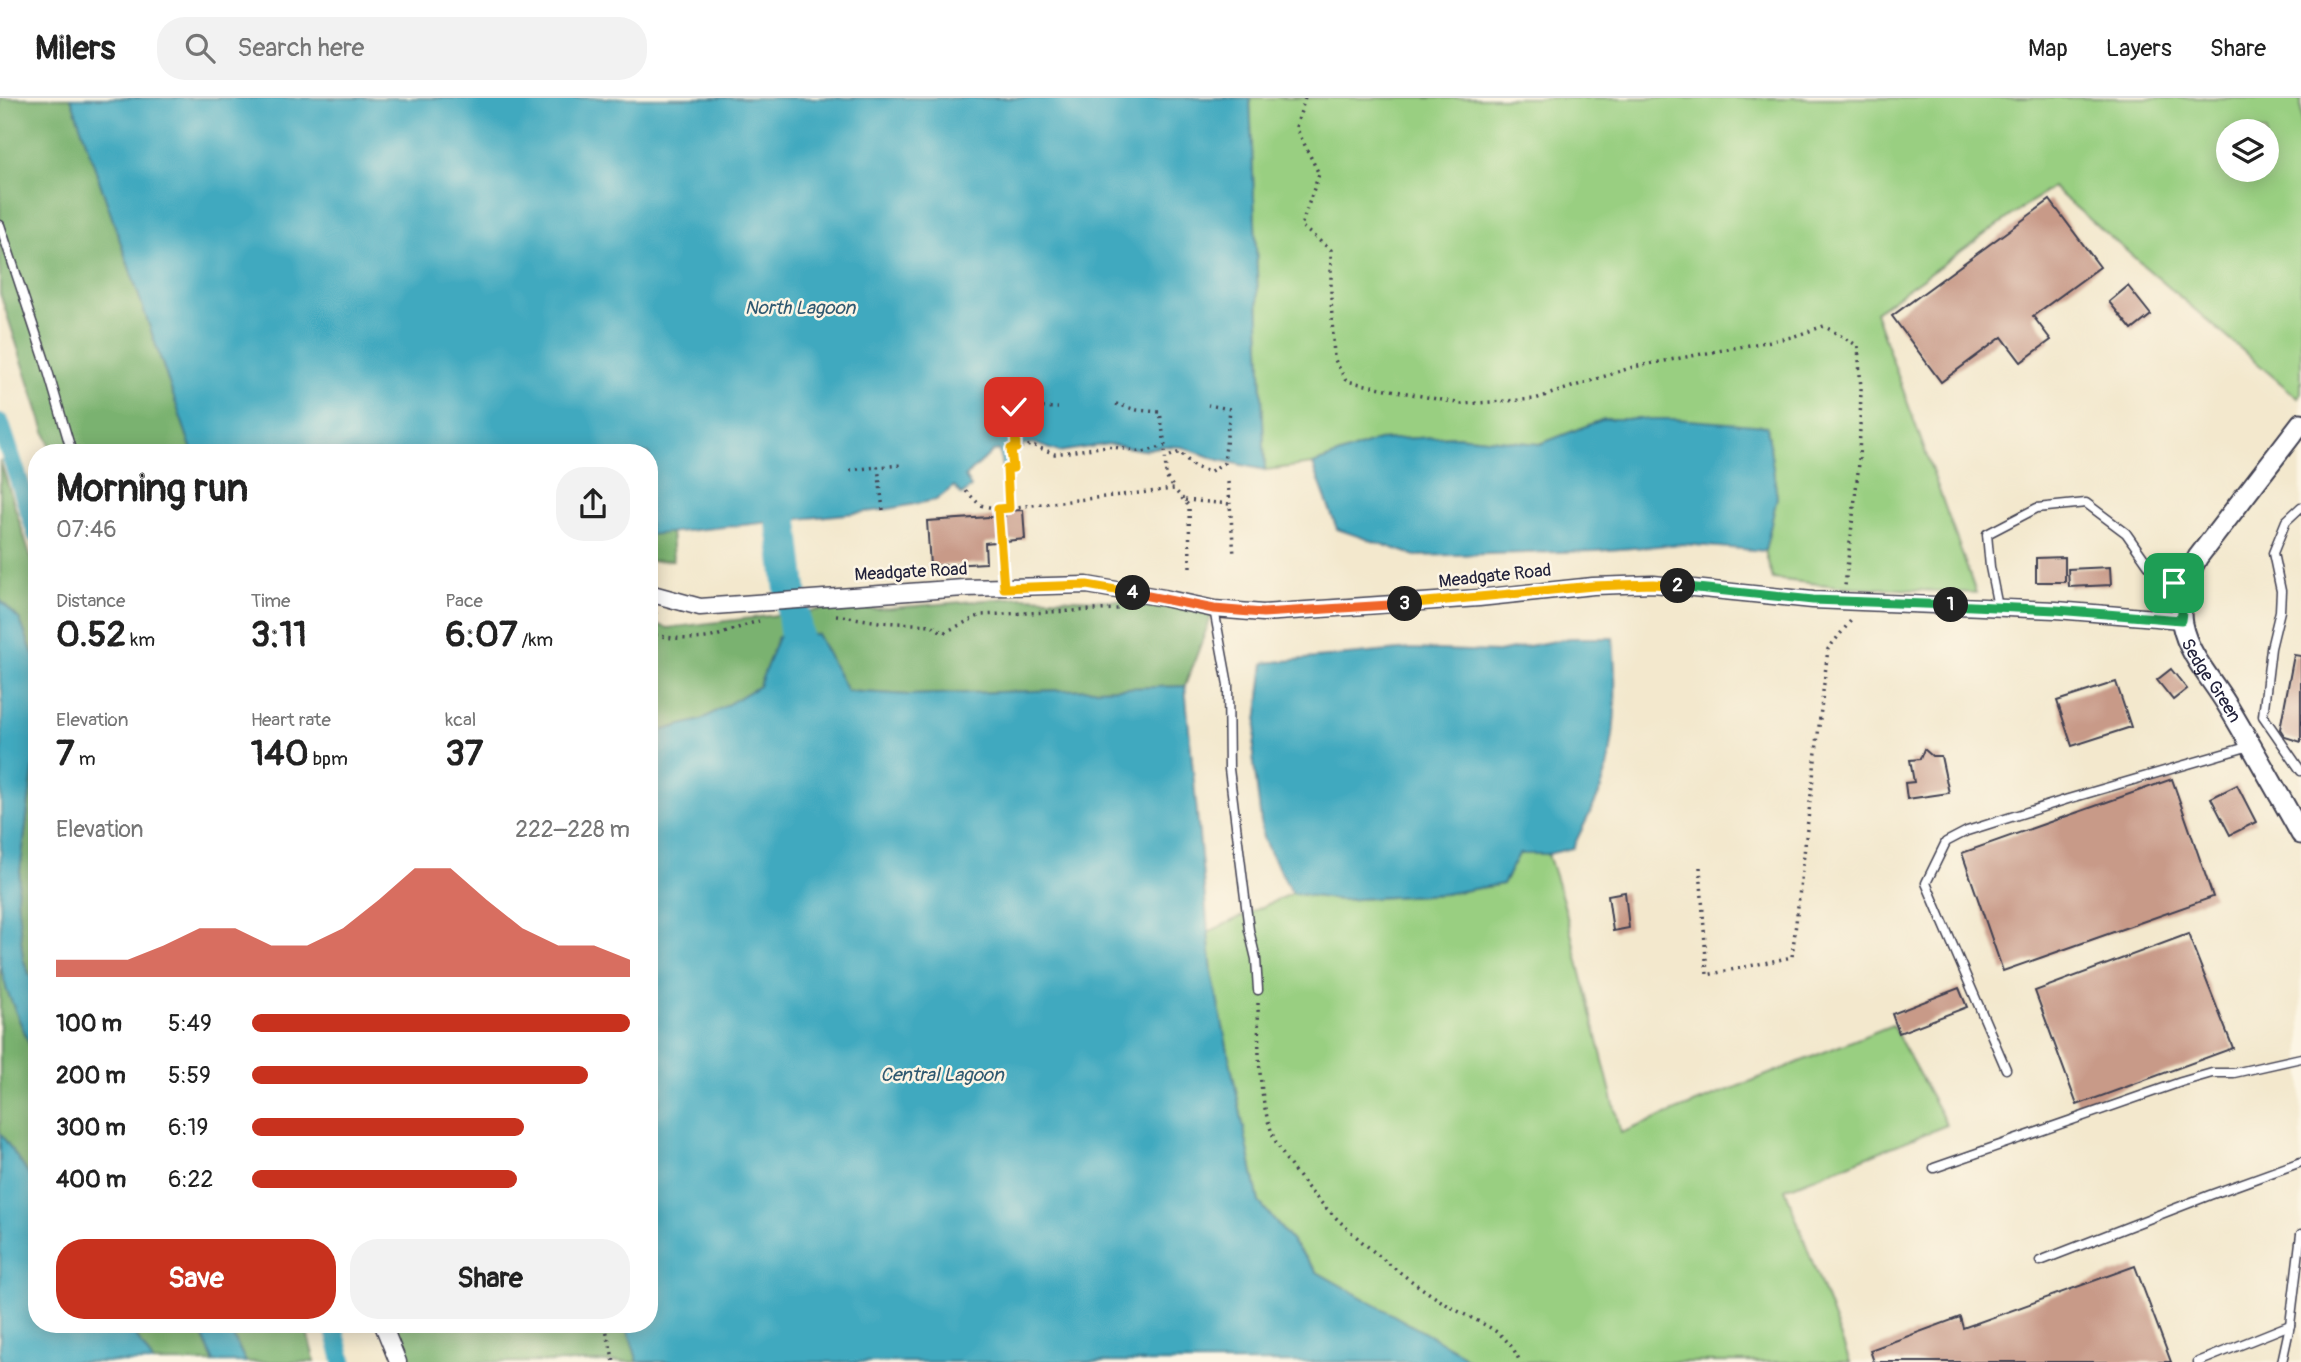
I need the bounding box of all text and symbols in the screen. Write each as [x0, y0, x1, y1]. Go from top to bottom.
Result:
search box [157, 17, 647, 80]
text: Milers [35, 28, 115, 69]
icon: search [181, 29, 219, 67]
text: Search here [237, 32, 364, 64]
text: Map [2028, 34, 2068, 63]
text: Layers [2106, 34, 2172, 63]
text: Share [2210, 34, 2266, 63]
map controls [2216, 119, 2279, 182]
button: layers [2216, 119, 2279, 182]
water label: North Lagoon [745, 296, 857, 320]
pin [984, 377, 1044, 437]
icon: check [995, 388, 1033, 426]
text: Morning run [56, 465, 248, 513]
button: share [556, 467, 630, 541]
text: 07:46 [56, 515, 117, 544]
pin [2144, 553, 2204, 613]
street label: Meadgate Road [854, 558, 968, 586]
street label: Meadgate Road [1438, 559, 1552, 593]
icon: arrive [2155, 564, 2193, 602]
pin: 2 [1660, 568, 1696, 603]
text: 2 [1672, 573, 1683, 597]
pin: 4 [1116, 575, 1150, 610]
text: 4 [1127, 580, 1138, 604]
pin: 3 [1388, 587, 1422, 622]
pin: 1 [1934, 588, 1968, 622]
text: Distance [56, 589, 125, 613]
text: Time [251, 589, 290, 613]
text: Pace [445, 589, 483, 613]
text: 3 [1399, 591, 1410, 615]
text: 1 [1947, 592, 1954, 616]
text: 0.52 [56, 613, 126, 657]
text: 3:11 [251, 613, 307, 657]
text: 6:07 [445, 613, 517, 657]
text: km [126, 628, 155, 652]
text: /km [517, 628, 553, 652]
street label: Sedge Green [2176, 635, 2246, 727]
text: Elevation [56, 708, 128, 732]
text: Heart rate [251, 708, 331, 732]
text: kcal [445, 708, 476, 732]
text: 7 [56, 732, 75, 776]
text: 140 [251, 732, 309, 776]
text: 37 [445, 732, 483, 776]
text: m [75, 747, 96, 771]
text: bpm [309, 747, 348, 771]
text: Elevation [56, 815, 144, 844]
text: 222–228 m [515, 815, 630, 844]
text: 100 m [56, 1009, 122, 1038]
text: 5:49 [168, 1009, 212, 1038]
text: 200 m [56, 1061, 126, 1090]
text: 5:59 [168, 1061, 211, 1090]
water label: Central Lagoon [880, 1063, 1005, 1087]
text: 300 m [56, 1113, 126, 1142]
text: 6:19 [168, 1113, 208, 1142]
text: 400 m [56, 1165, 126, 1194]
text: 6:22 [168, 1165, 213, 1194]
button: Save [56, 1239, 336, 1319]
button: Share [350, 1239, 630, 1319]

